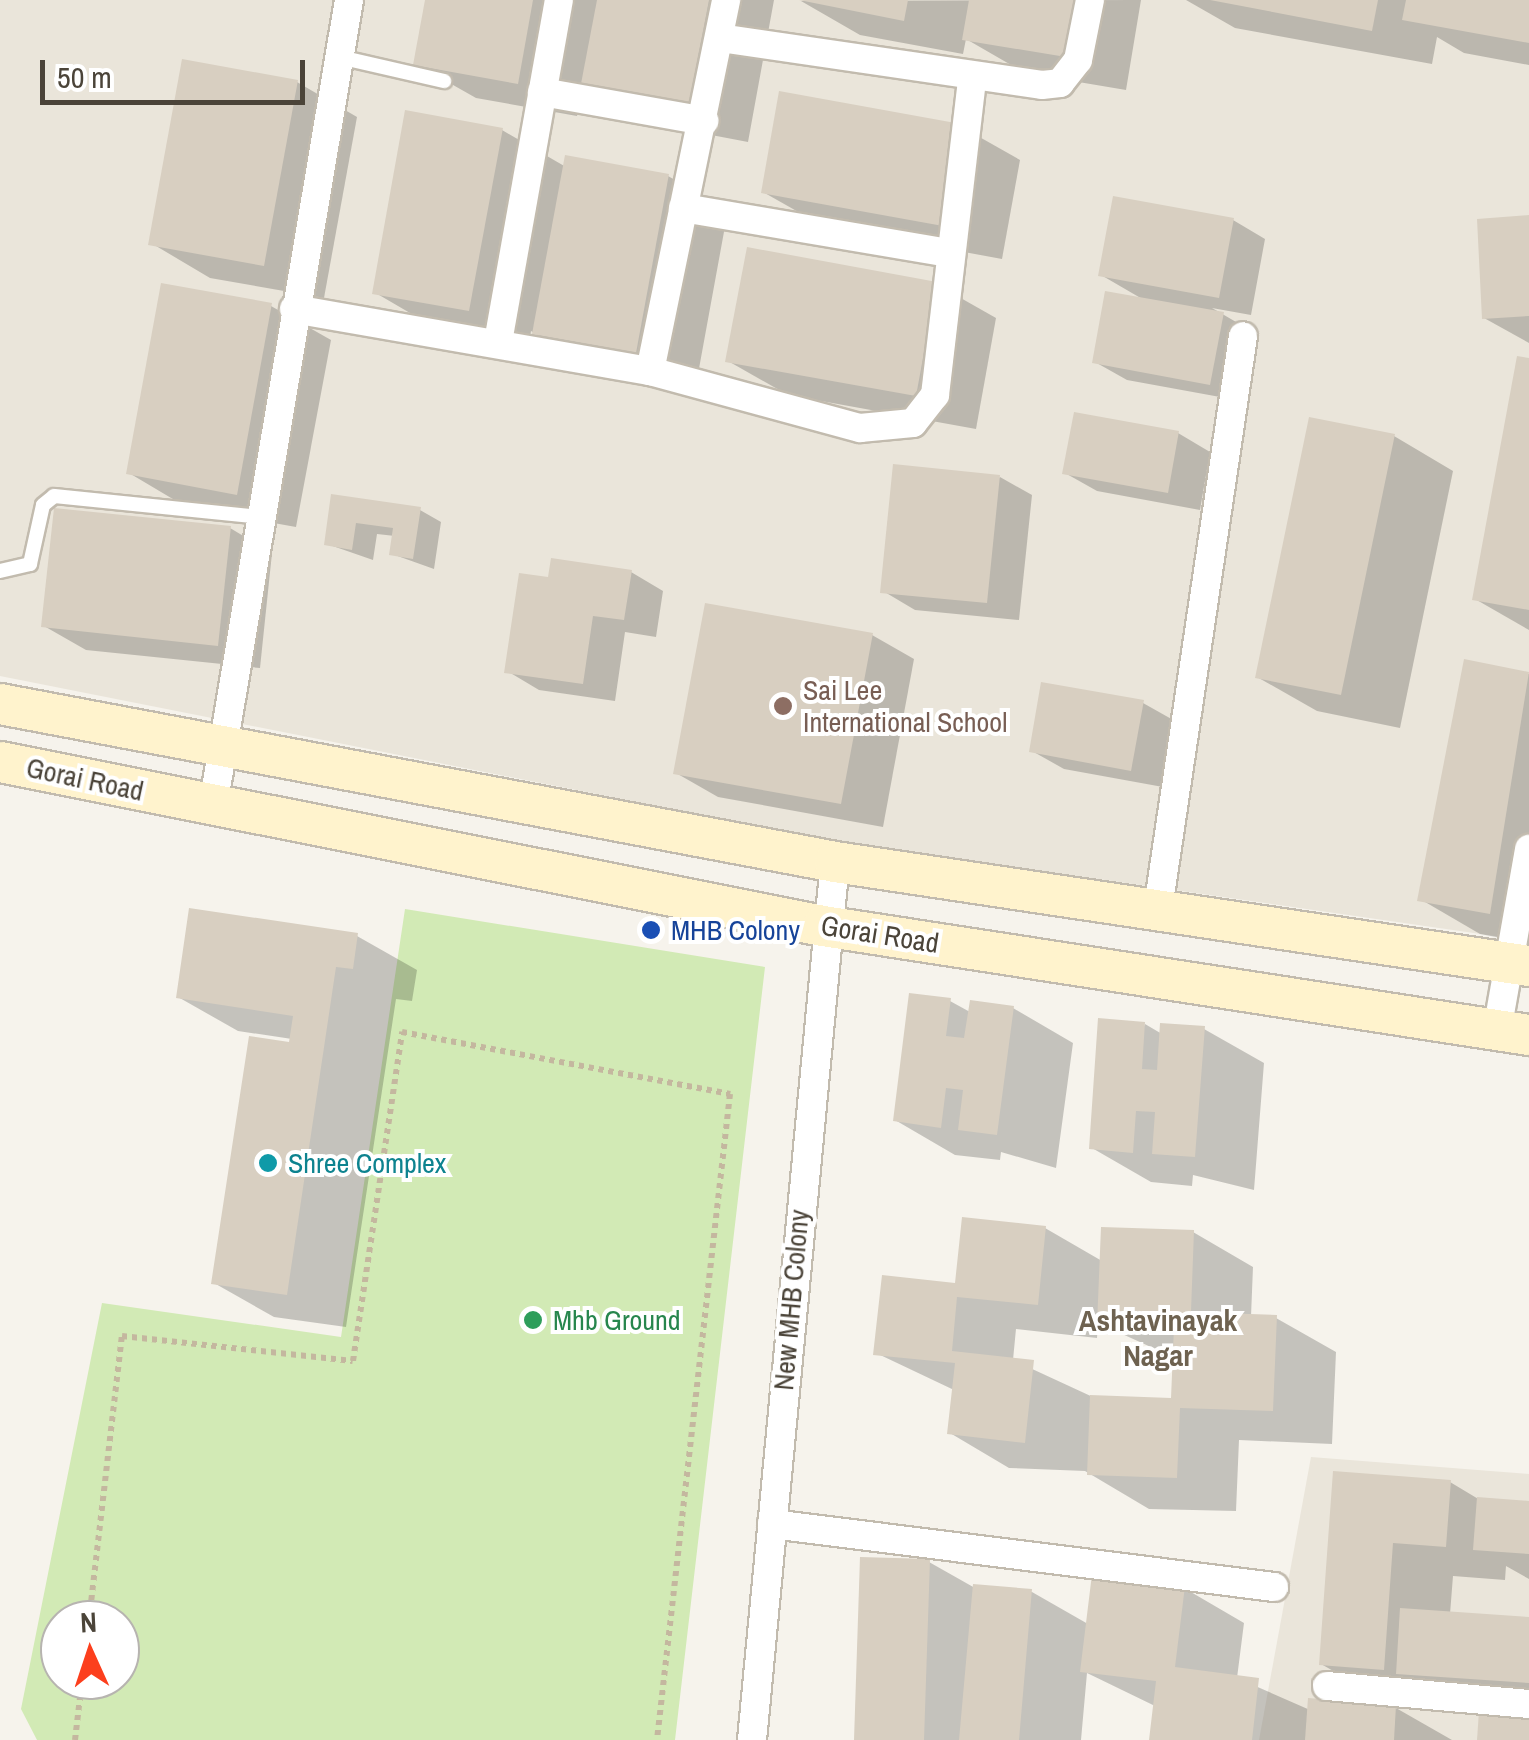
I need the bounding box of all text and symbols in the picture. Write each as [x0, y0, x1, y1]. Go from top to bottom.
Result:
scale bar [45, 40, 310, 102]
text: 50 m [57, 57, 112, 97]
place label: Sai Lee International School [803, 673, 1007, 739]
marker: Sai Lee International School [772, 695, 794, 717]
street label: Gorai Road [23, 750, 147, 808]
street label: Gorai Road [819, 908, 941, 960]
place label: MHB Colony [671, 913, 800, 947]
marker: MHB Colony [640, 919, 662, 941]
place label: Shree Complex [288, 1146, 446, 1180]
marker: Shree Complex [257, 1152, 279, 1174]
street label: New MHB Colony [766, 1208, 816, 1392]
district label: Ashtavinayak Nagar [1079, 1302, 1237, 1372]
place label: Mhb Ground [553, 1303, 681, 1337]
marker: Mhb Ground [522, 1309, 544, 1331]
north arrow [40, 1600, 140, 1700]
text: N [79, 1603, 98, 1641]

